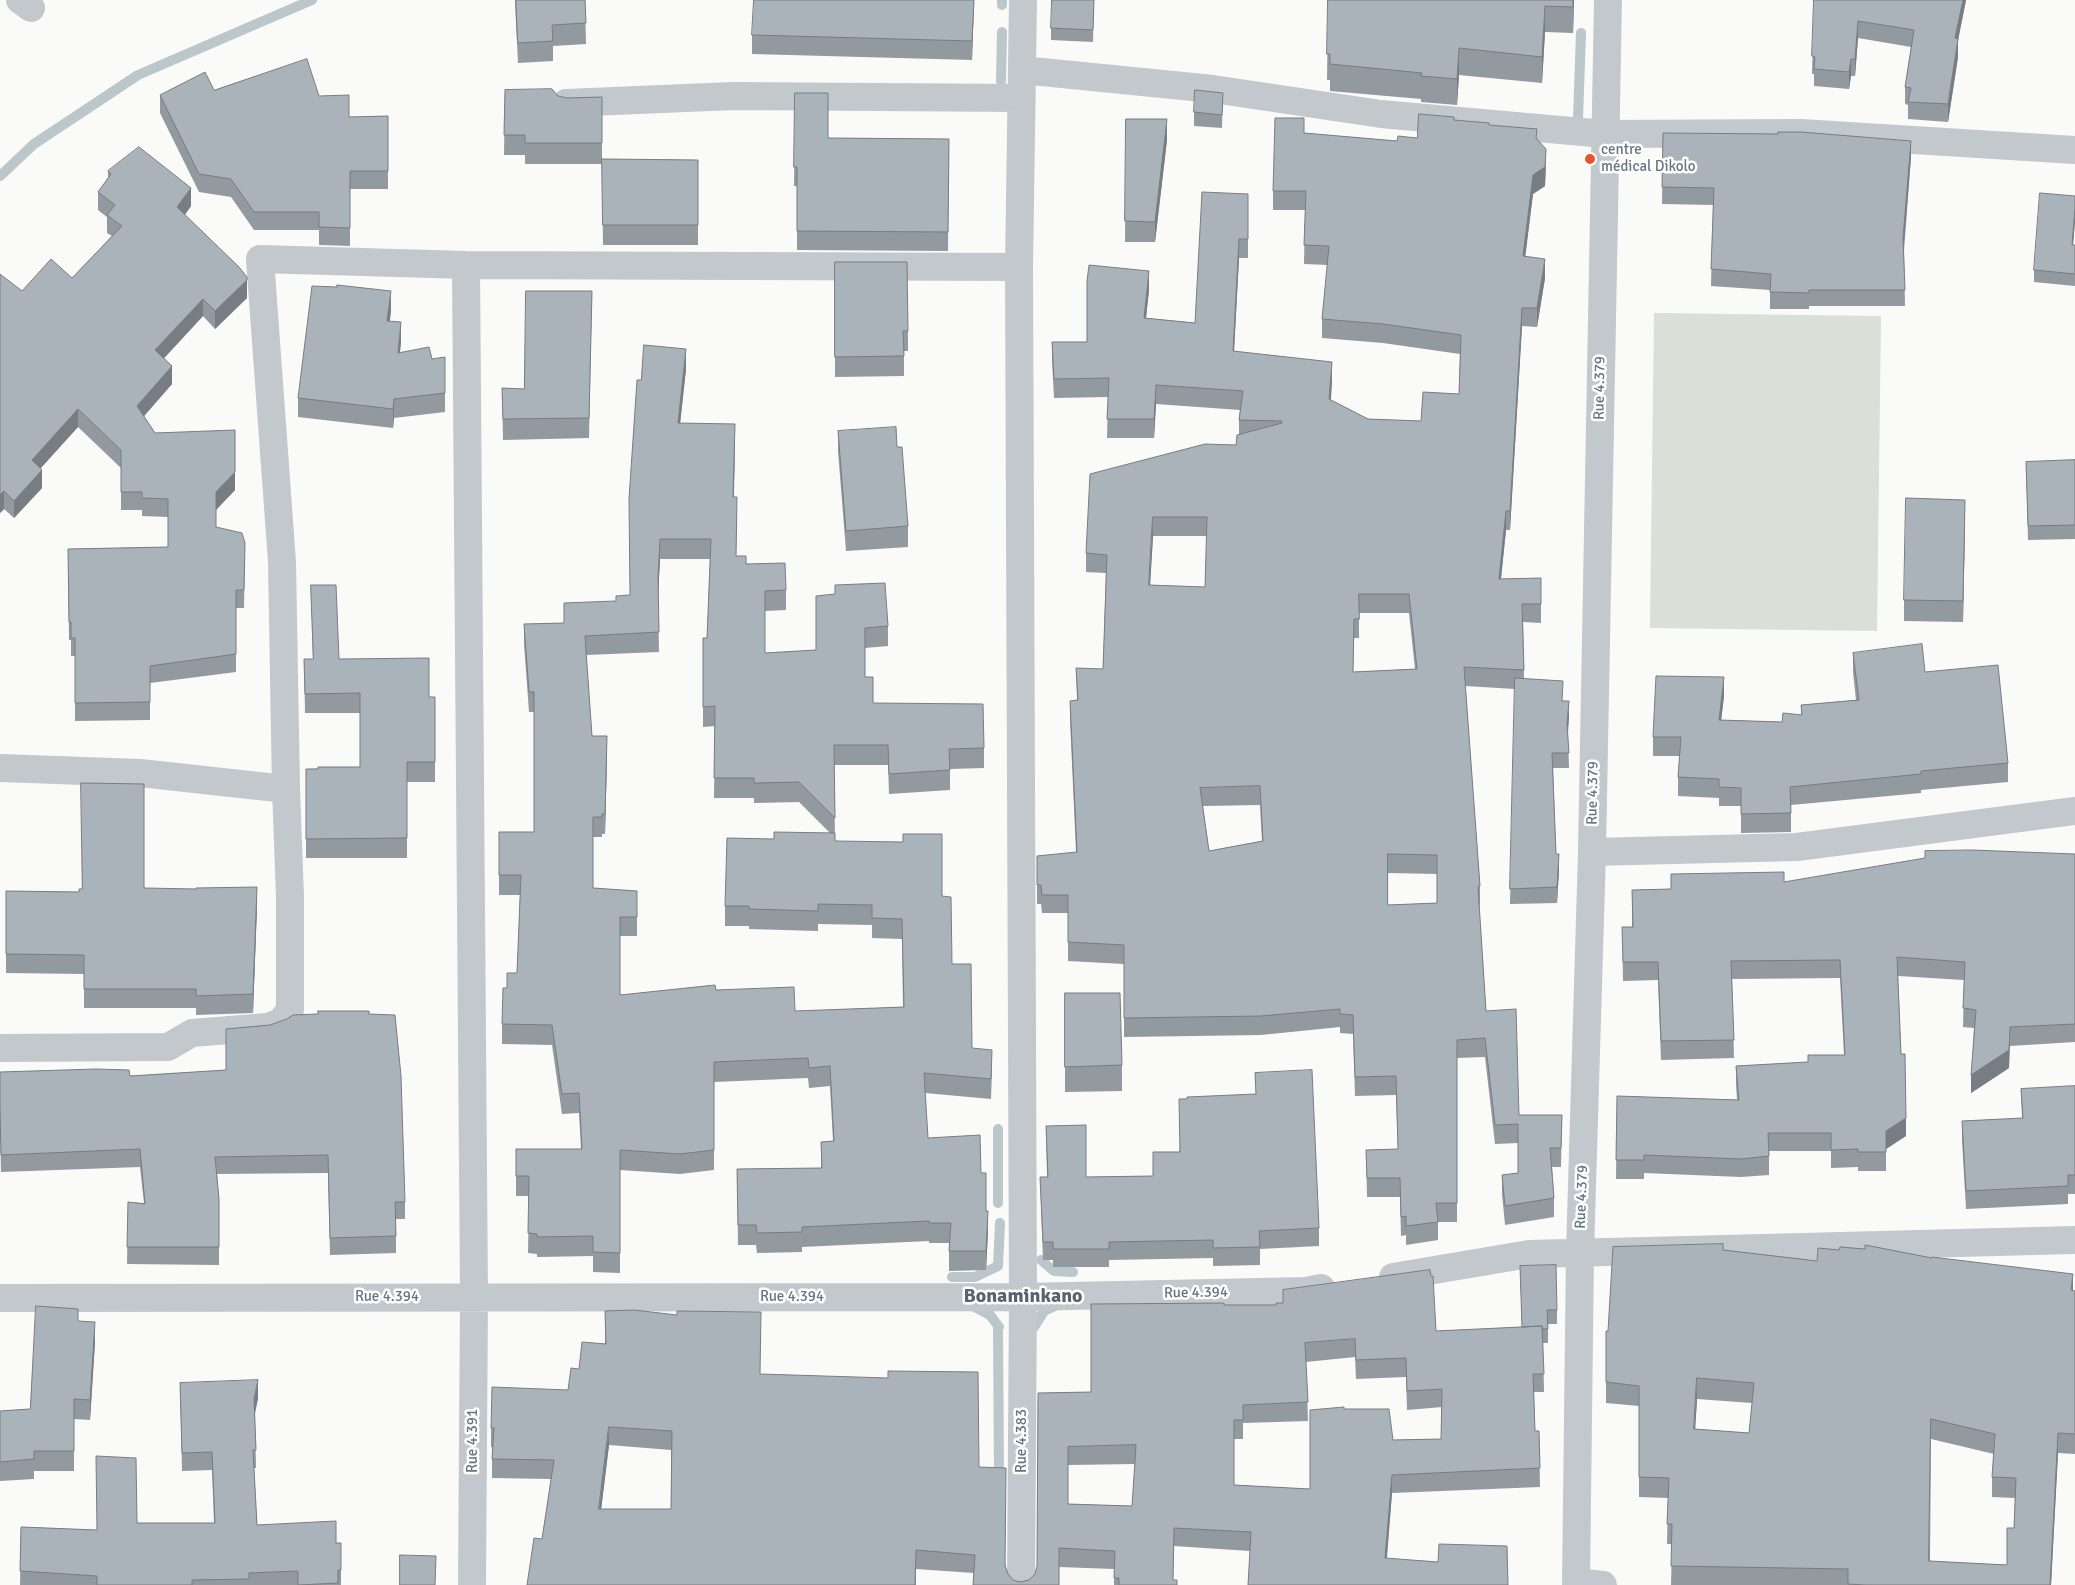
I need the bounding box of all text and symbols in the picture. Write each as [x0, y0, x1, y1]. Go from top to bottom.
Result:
place label: centre médical Dikolo [1601, 141, 1696, 176]
marker: centre médical Dikolo [1583, 152, 1597, 166]
street label: Rue 4.379 [1590, 356, 1610, 420]
street label: Rue 4.379 [1583, 761, 1603, 825]
street label: Rue 4.379 [1572, 1165, 1592, 1229]
street label: Rue 4.394 [1164, 1283, 1228, 1303]
district label: Bonaminkano [963, 1285, 1083, 1309]
street label: Rue 4.394 [355, 1288, 419, 1306]
street label: Rue 4.394 [760, 1288, 824, 1306]
street label: Rue 4.391 [464, 1409, 482, 1473]
street label: Rue 4.383 [1013, 1409, 1031, 1473]

